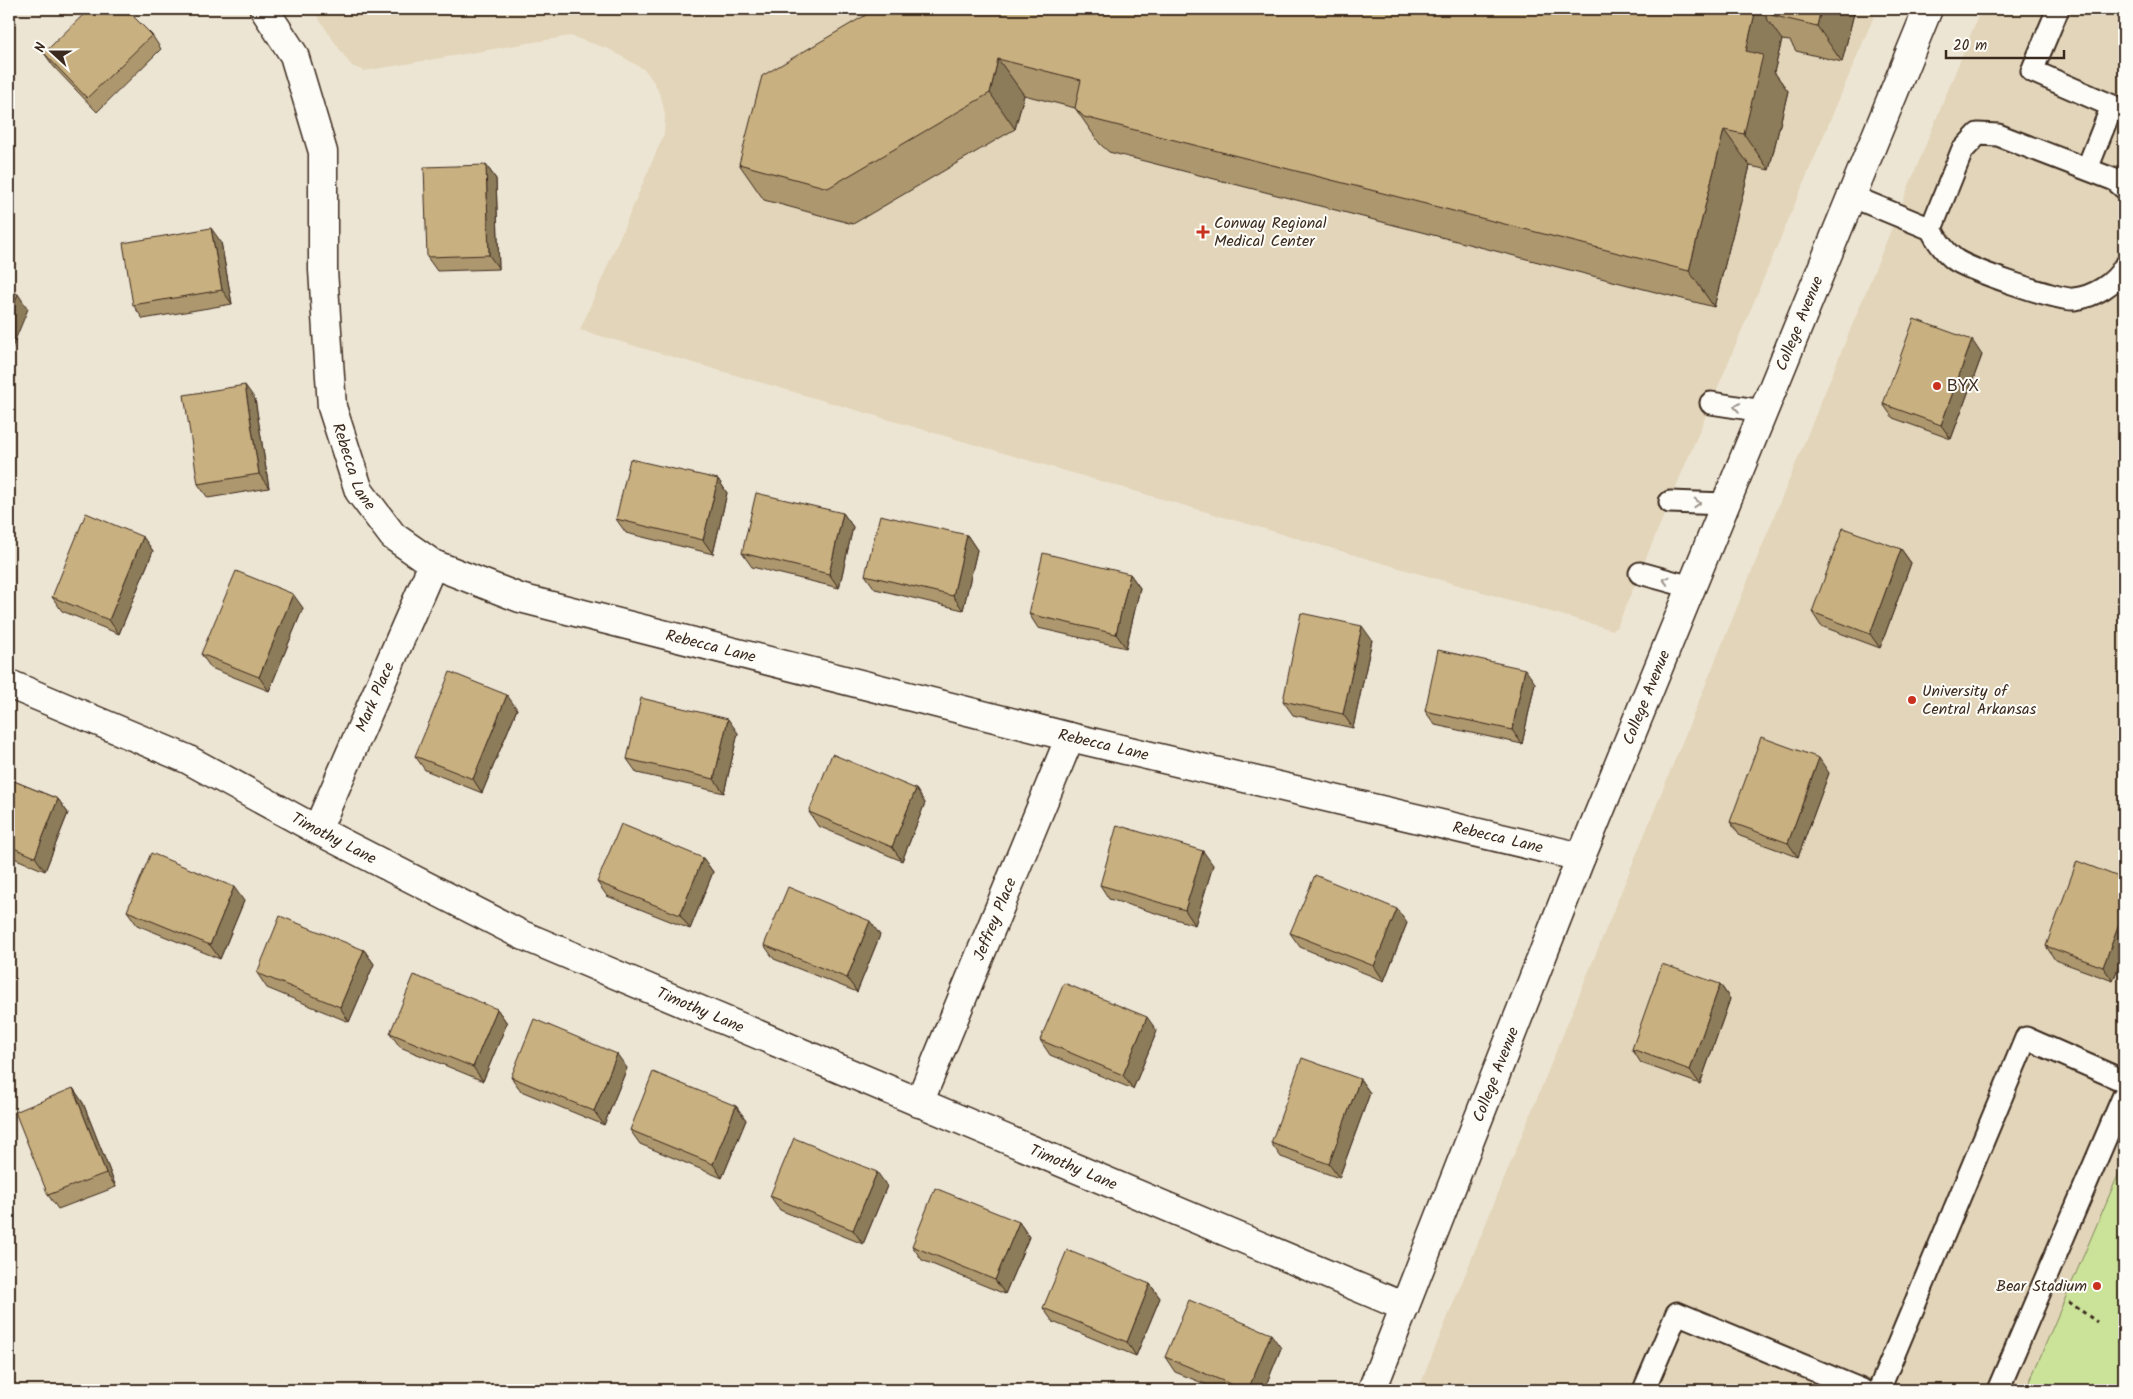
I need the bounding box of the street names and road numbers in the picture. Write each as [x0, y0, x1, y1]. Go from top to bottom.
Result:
street label: College Avenue [1769, 272, 1830, 375]
street label: Rebecca Lane [325, 420, 382, 516]
street label: Rebecca Lane [663, 623, 759, 670]
street label: College Avenue [1616, 646, 1677, 748]
street label: Mark Place [349, 658, 401, 736]
street label: Rebecca Lane [1056, 722, 1151, 768]
street label: Timothy Lane [287, 806, 381, 871]
street label: Rebecca Lane [1450, 815, 1546, 860]
street label: Jeffrey Place [967, 874, 1023, 964]
street label: Timothy Lane [652, 980, 748, 1040]
street label: College Avenue [1466, 1023, 1526, 1126]
street label: Timothy Lane [1026, 1138, 1121, 1197]

